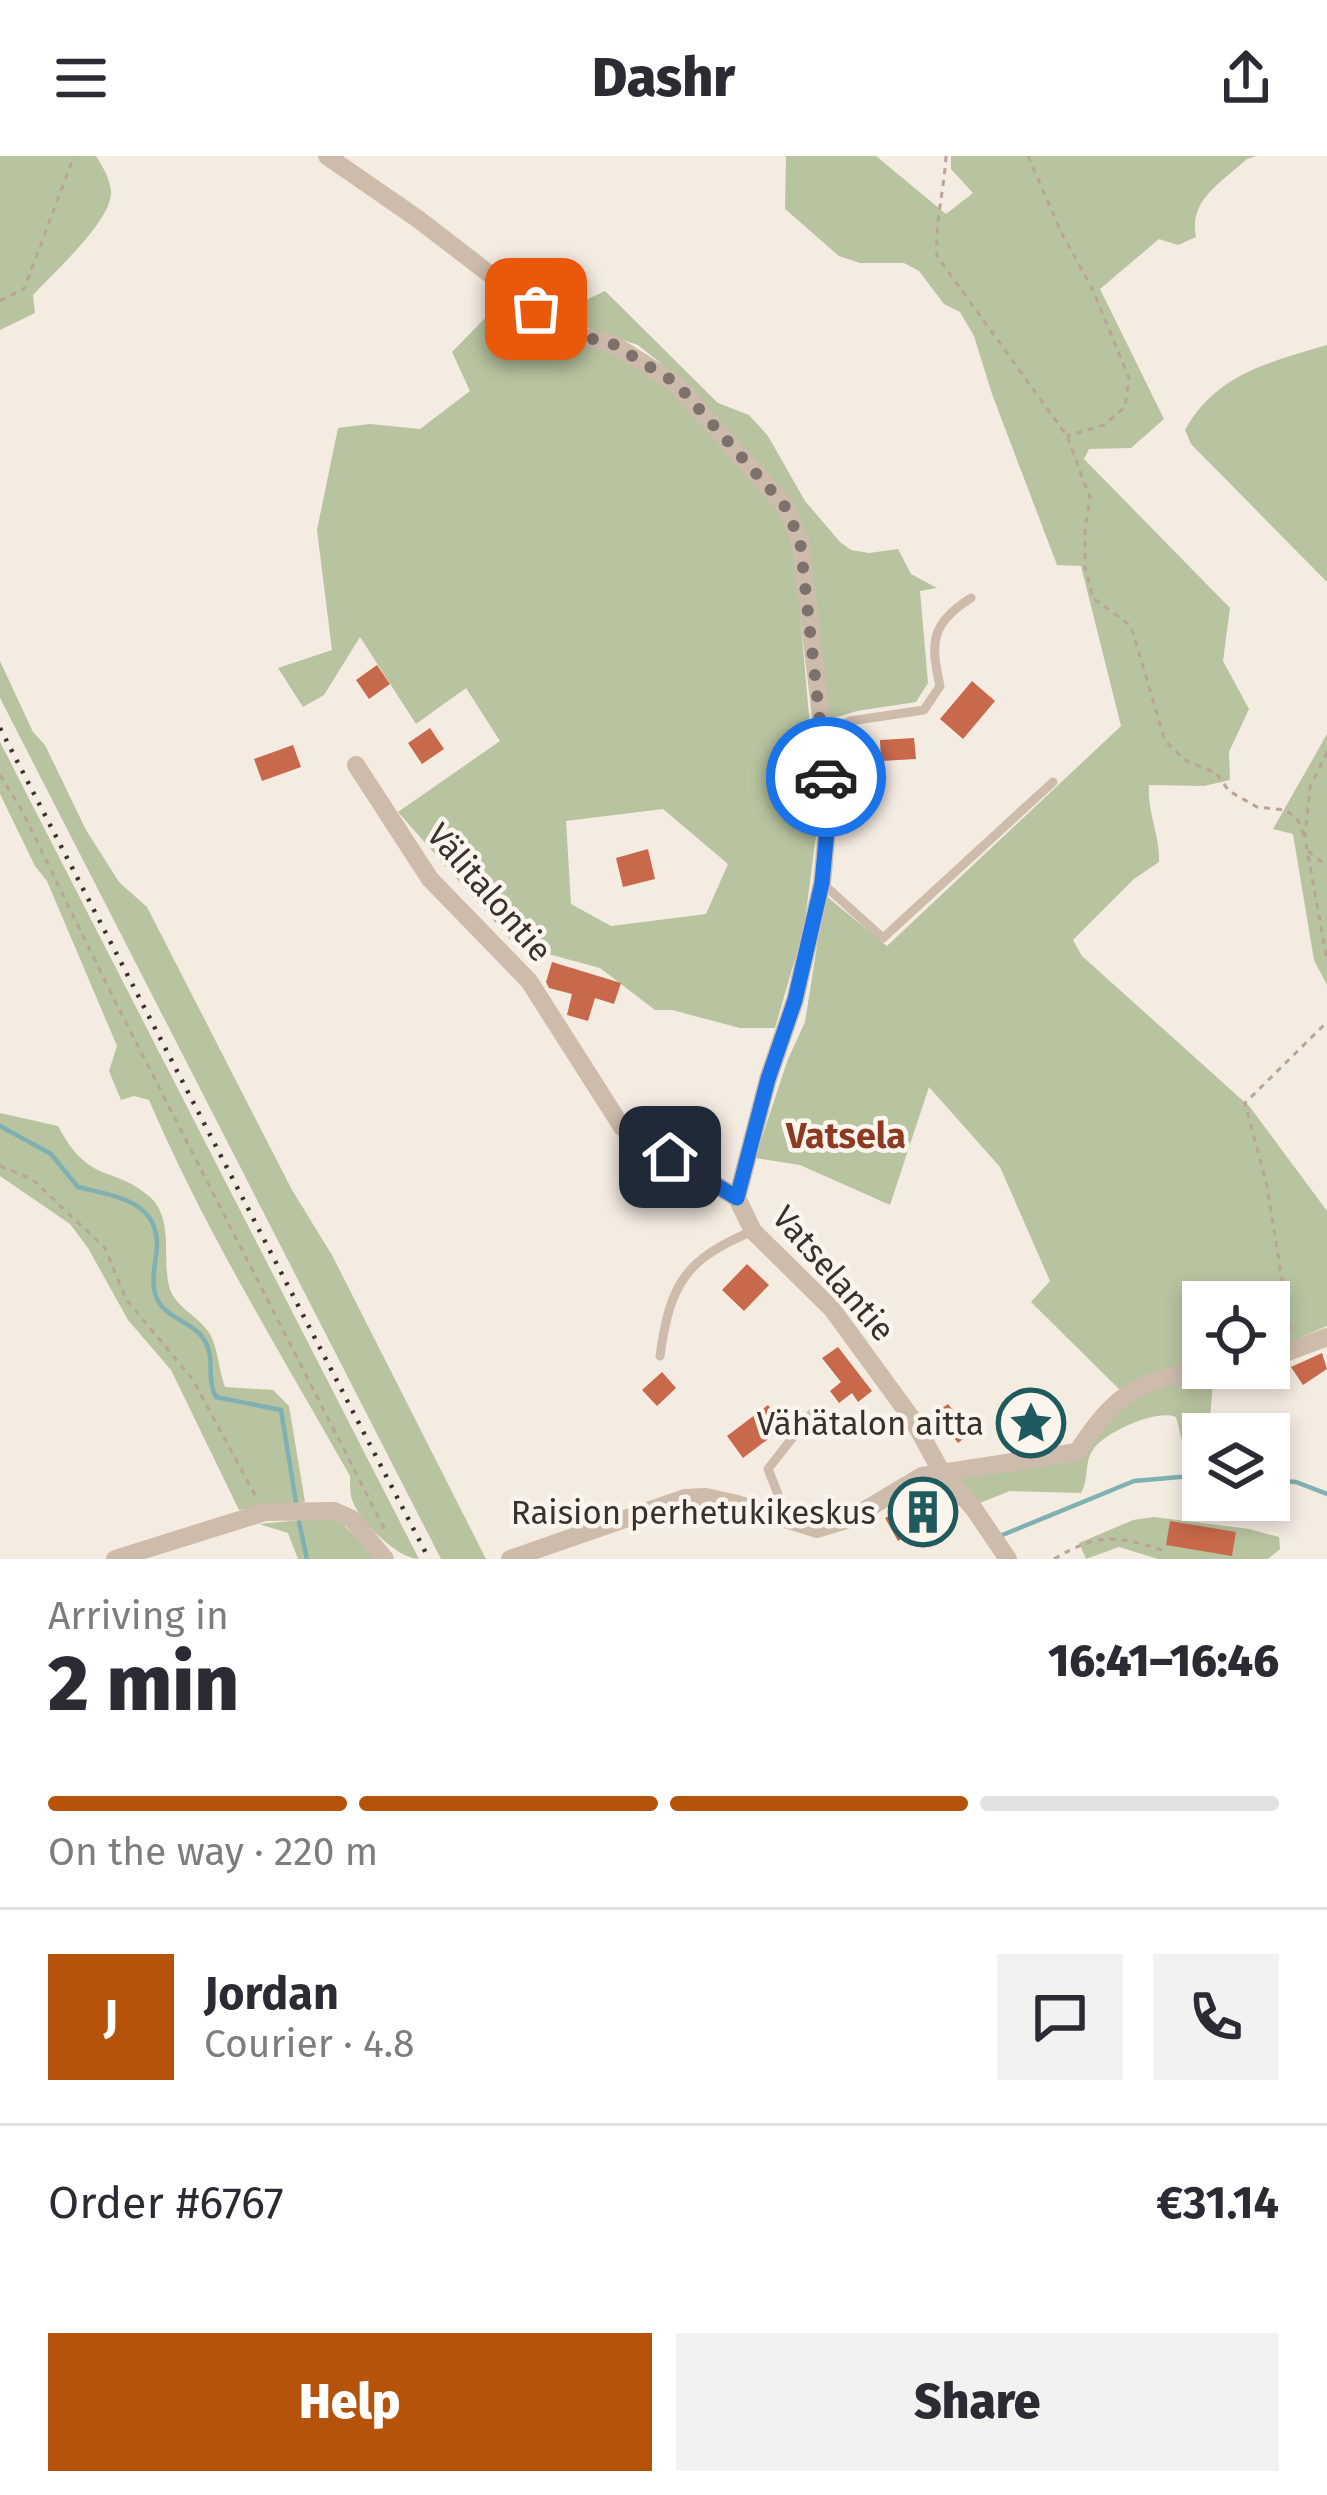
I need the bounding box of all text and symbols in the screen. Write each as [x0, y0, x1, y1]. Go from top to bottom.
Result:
icon: menu [48, 45, 114, 111]
icon: share [1213, 45, 1279, 111]
text: Dashr [592, 46, 735, 110]
pin [485, 258, 587, 360]
icon: bag [503, 276, 569, 342]
courier [766, 717, 886, 837]
icon: car [793, 744, 859, 810]
street label: Välitalontie [418, 815, 560, 970]
pin [619, 1106, 721, 1208]
district label: Vatsela [785, 1114, 906, 1158]
icon: home [637, 1124, 703, 1190]
street label: Vatselantie [764, 1198, 903, 1350]
map controls [1182, 1281, 1290, 1521]
button: locate [1182, 1281, 1290, 1389]
place icon: Vähätalon aitta [996, 1388, 1066, 1458]
place label: Vähätalon aitta [757, 1404, 984, 1444]
button: layers [1182, 1413, 1290, 1521]
building icon: Raision perhetukikeskus [888, 1477, 958, 1547]
place label: Raision perhetukikeskus [511, 1493, 876, 1533]
text: Arriving in [48, 1593, 229, 1639]
text: 16:41–16:46 [1048, 1634, 1279, 1688]
text: 2 min [48, 1637, 239, 1731]
text: On the way · 220 m [48, 1829, 378, 1875]
button: chat [997, 1954, 1123, 2080]
button: phone [1153, 1954, 1279, 2080]
text: Jordan [204, 1967, 339, 2021]
text: J [104, 1990, 118, 2044]
text: Courier · 4.8 [204, 2021, 415, 2067]
text: Order #6767 [48, 2176, 284, 2230]
text: €31.14 [1157, 2176, 1279, 2230]
button: Help [48, 2333, 652, 2471]
button: Share [676, 2333, 1279, 2471]

